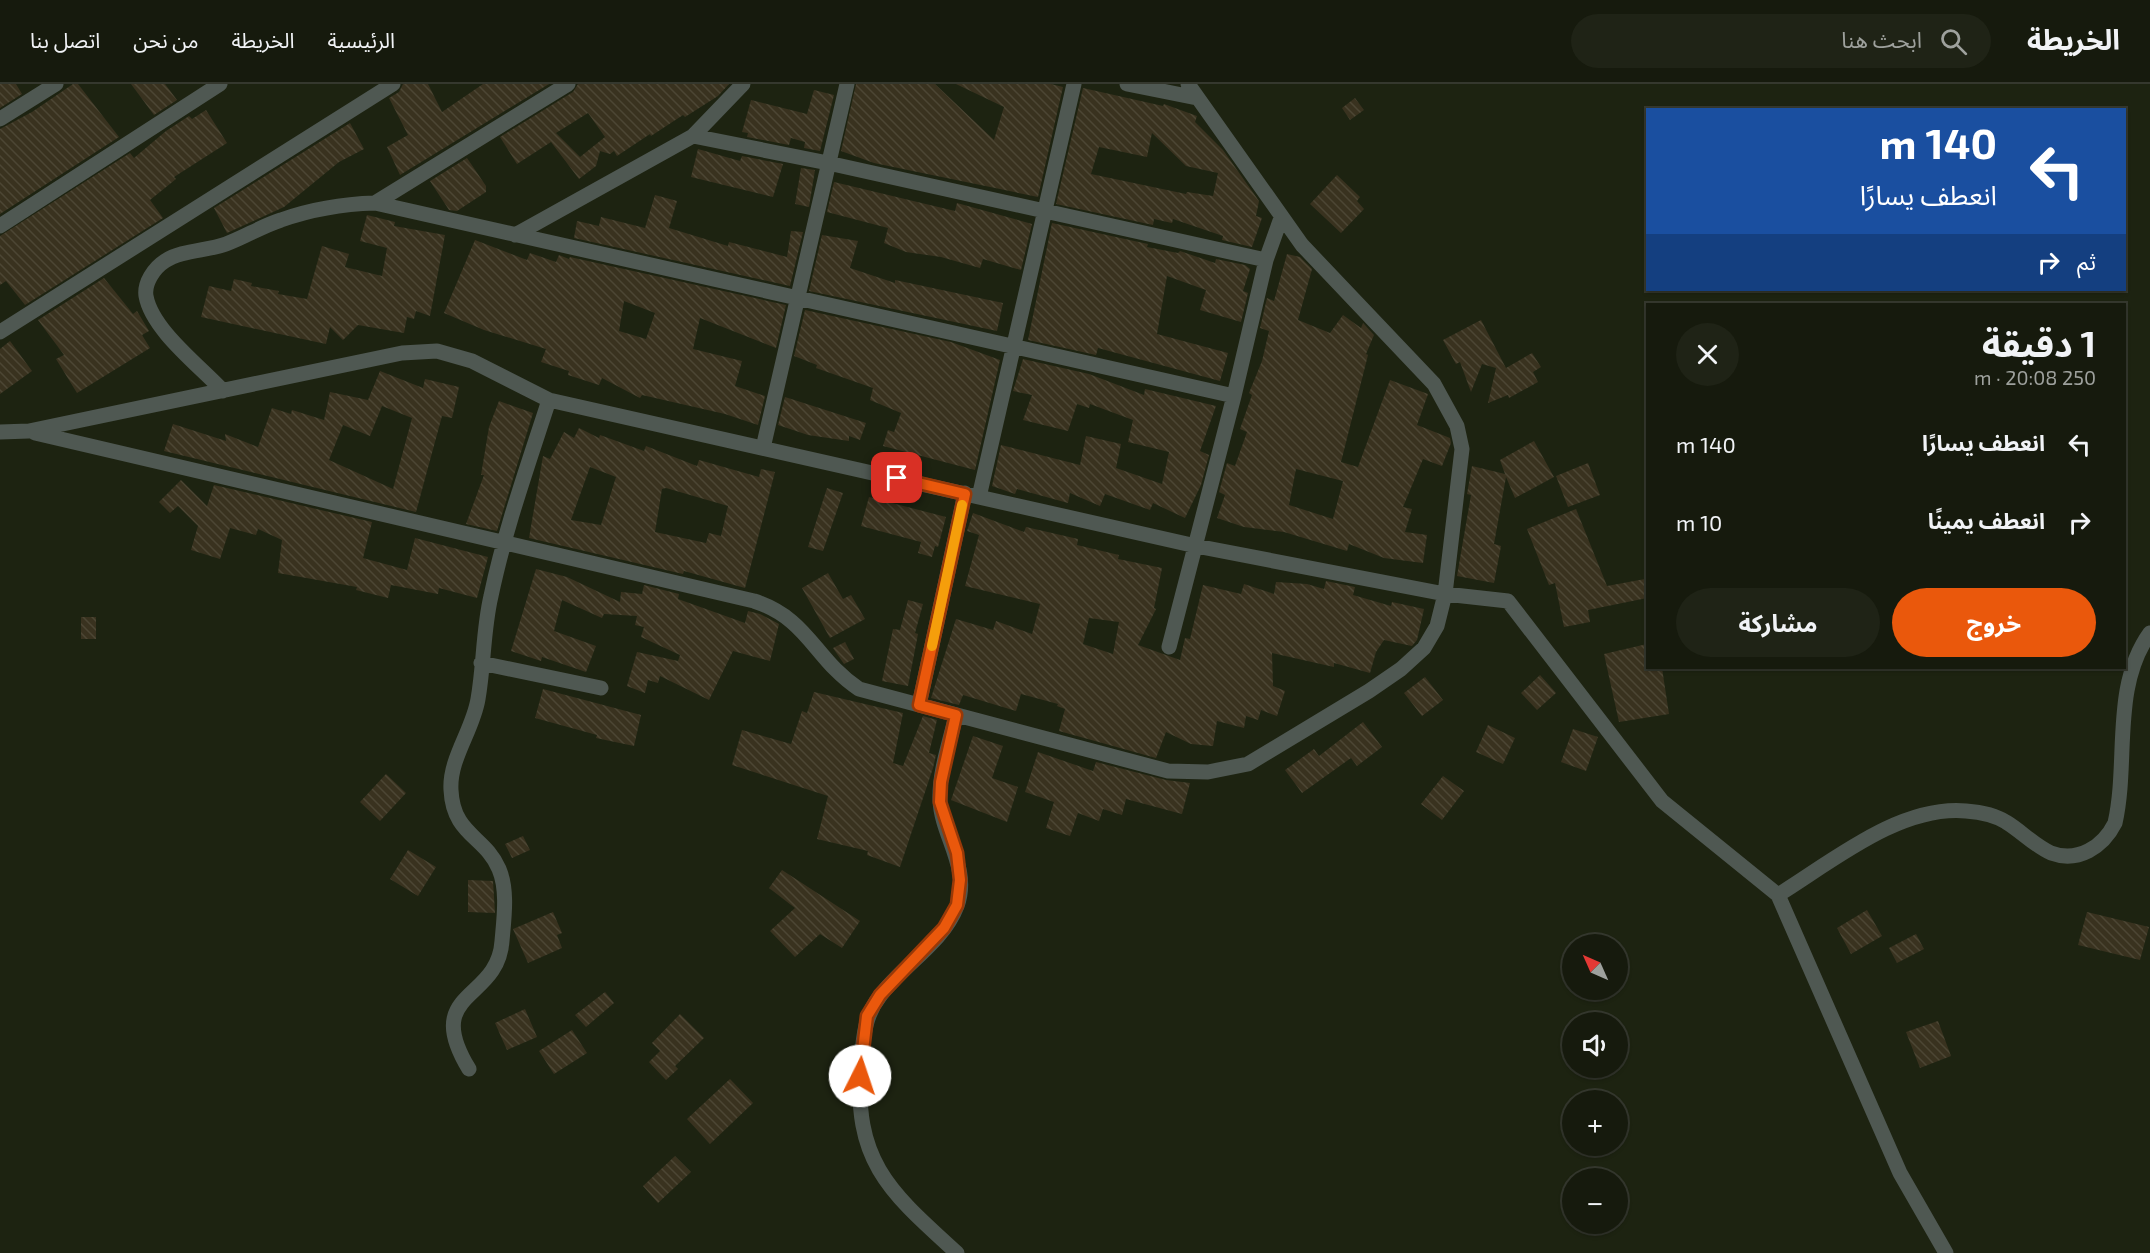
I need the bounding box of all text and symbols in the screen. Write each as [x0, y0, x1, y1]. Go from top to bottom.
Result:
search box [1571, 14, 1991, 68]
text: الخريطة [2027, 22, 2120, 56]
icon: search [1937, 25, 1970, 58]
text: ابحث هنا [1841, 26, 1922, 52]
text: اتصل بنا [30, 27, 100, 52]
text: من نحن [133, 27, 199, 52]
text: الخريطة [232, 27, 295, 52]
text: الرئيسية [328, 27, 395, 52]
text: 140 m [1880, 117, 1997, 167]
icon: left [2018, 132, 2096, 210]
text: انعطف يسارًا [1860, 178, 1997, 210]
icon: right [2032, 246, 2065, 279]
text: ثم [2077, 248, 2096, 274]
text: 1 دقيقة [1982, 321, 2096, 364]
button: close [1676, 323, 1739, 386]
text: 250 m · 20:08 [1974, 365, 2096, 389]
icon: left [2063, 428, 2096, 461]
text: انعطف يسارًا [1922, 429, 2045, 455]
text: 140 m [1676, 431, 1736, 457]
pin [871, 452, 922, 503]
icon: arrive [880, 461, 913, 494]
icon: right [2063, 506, 2096, 539]
text: انعطف يمينًا [1928, 507, 2045, 533]
text: 10 m [1676, 509, 1722, 535]
button: مشاركة [1676, 588, 1880, 657]
button: خروج [1892, 588, 2096, 657]
north arrow [1562, 934, 1628, 1000]
map controls [1562, 934, 1628, 1234]
button: sound [1562, 1012, 1628, 1078]
position arrow [828, 1044, 892, 1108]
button: + [1562, 1090, 1628, 1156]
button: − [1562, 1168, 1628, 1234]

